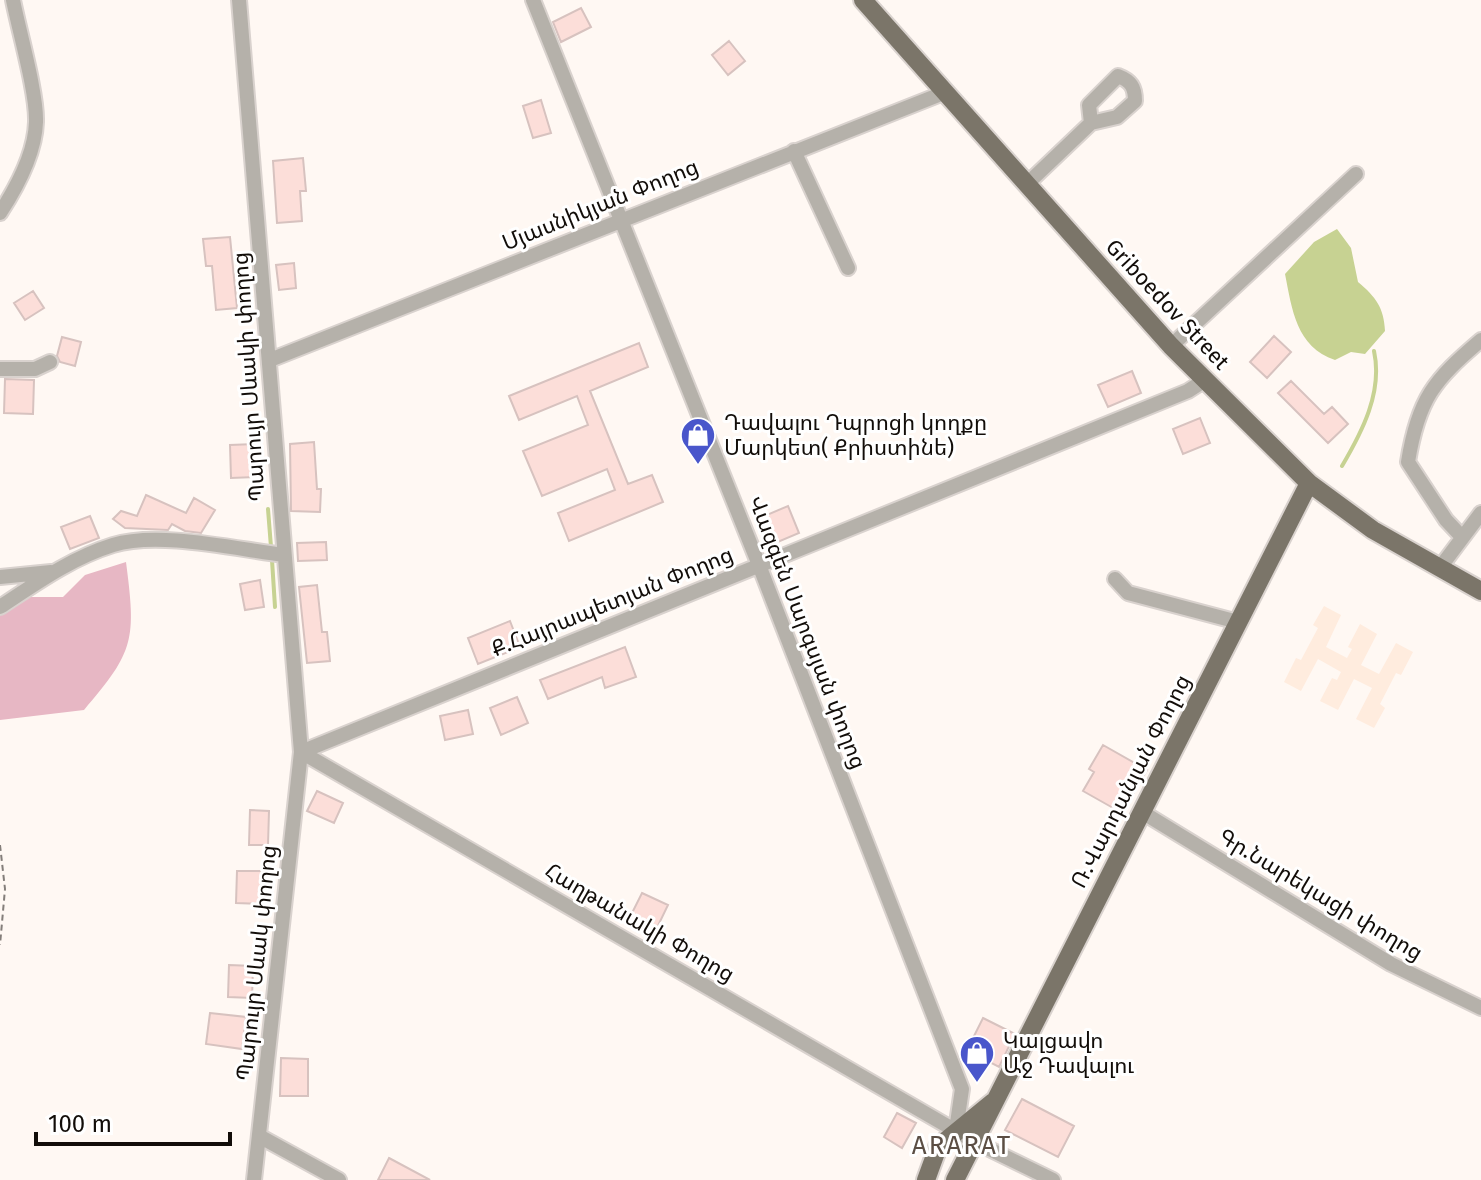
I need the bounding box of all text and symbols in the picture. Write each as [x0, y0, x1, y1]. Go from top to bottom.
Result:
street label: Մյասնիկյան Փողոց [498, 153, 702, 256]
street label: Griboedov Street [1100, 233, 1235, 375]
street label: Պարույր Սևակի փողոց [226, 251, 271, 503]
place label: Դավալու Դպրոցի կողքը Մարկետ( Քրիստինե) [724, 409, 987, 461]
shop icon: Դավալու Դպրոցի կողքը Մարկետ( Քրիստինե) [679, 416, 717, 466]
street label: Վազգեն Սարգսյան փողոց [743, 492, 872, 773]
street label: Ք.Հայրապետյան Փողոց [487, 541, 737, 662]
street label: Ռ.Վարդանյան Փողոց [1065, 670, 1196, 892]
street label: Գր.Նարեկացի փողոց [1214, 823, 1428, 966]
street label: Պարույր Սևակ փողոց [231, 844, 282, 1082]
street label: Հաղթանակի Փողոց [540, 857, 739, 988]
place label: Կալցավո Աջ Դավալու [1003, 1027, 1134, 1079]
shop icon: Կալցավո Աջ Դավալու [958, 1034, 996, 1084]
scale bar [36, 1096, 230, 1146]
text: 100 m [48, 1110, 112, 1138]
district label: ARARAT [912, 1130, 1012, 1161]

